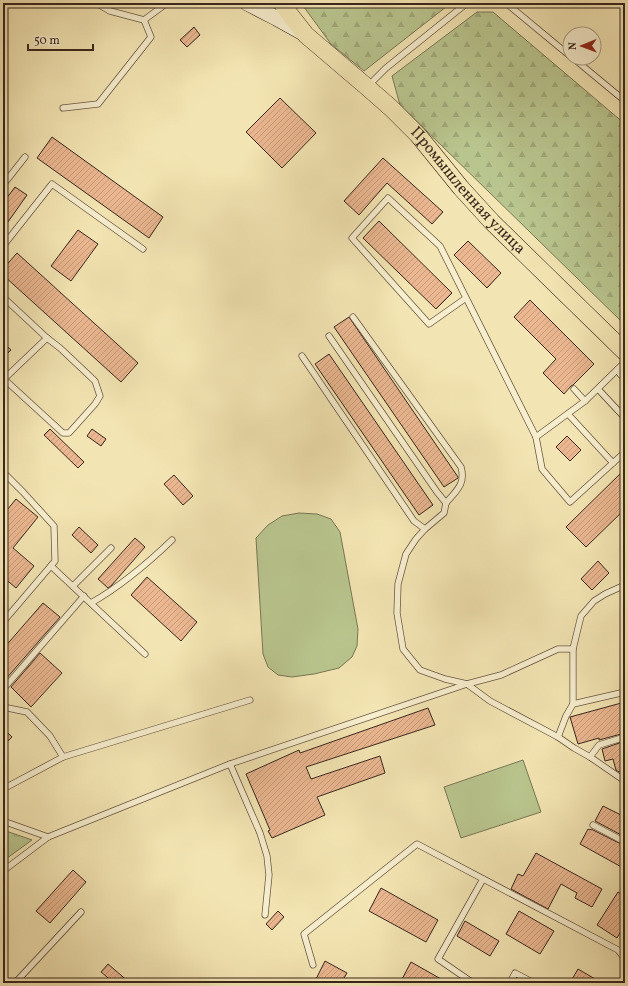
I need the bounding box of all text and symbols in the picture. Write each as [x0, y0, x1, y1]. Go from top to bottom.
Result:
scale bar [28, 26, 93, 52]
north arrow [562, 26, 602, 66]
text: 50 m [34, 33, 60, 49]
text: N [566, 42, 581, 50]
street label: Промышленная улица [405, 122, 530, 260]

